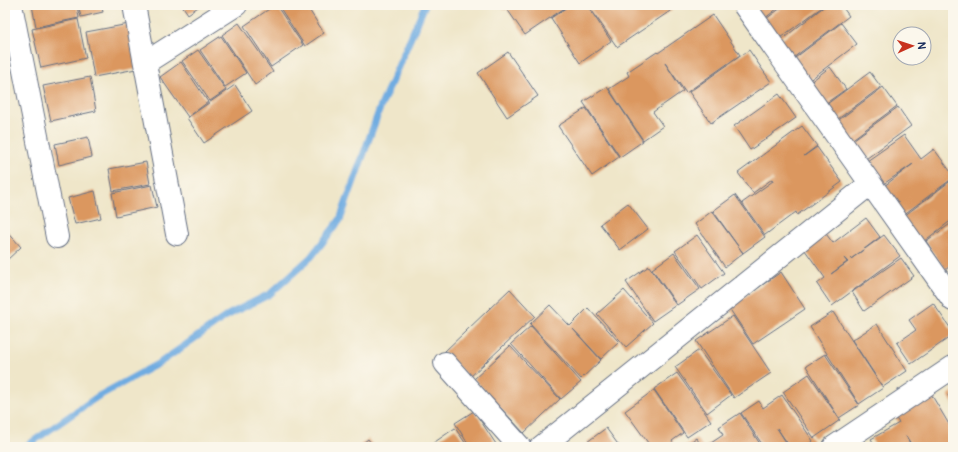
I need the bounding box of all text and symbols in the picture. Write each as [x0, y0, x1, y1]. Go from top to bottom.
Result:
north arrow [892, 26, 932, 66]
text: N [915, 41, 928, 50]

